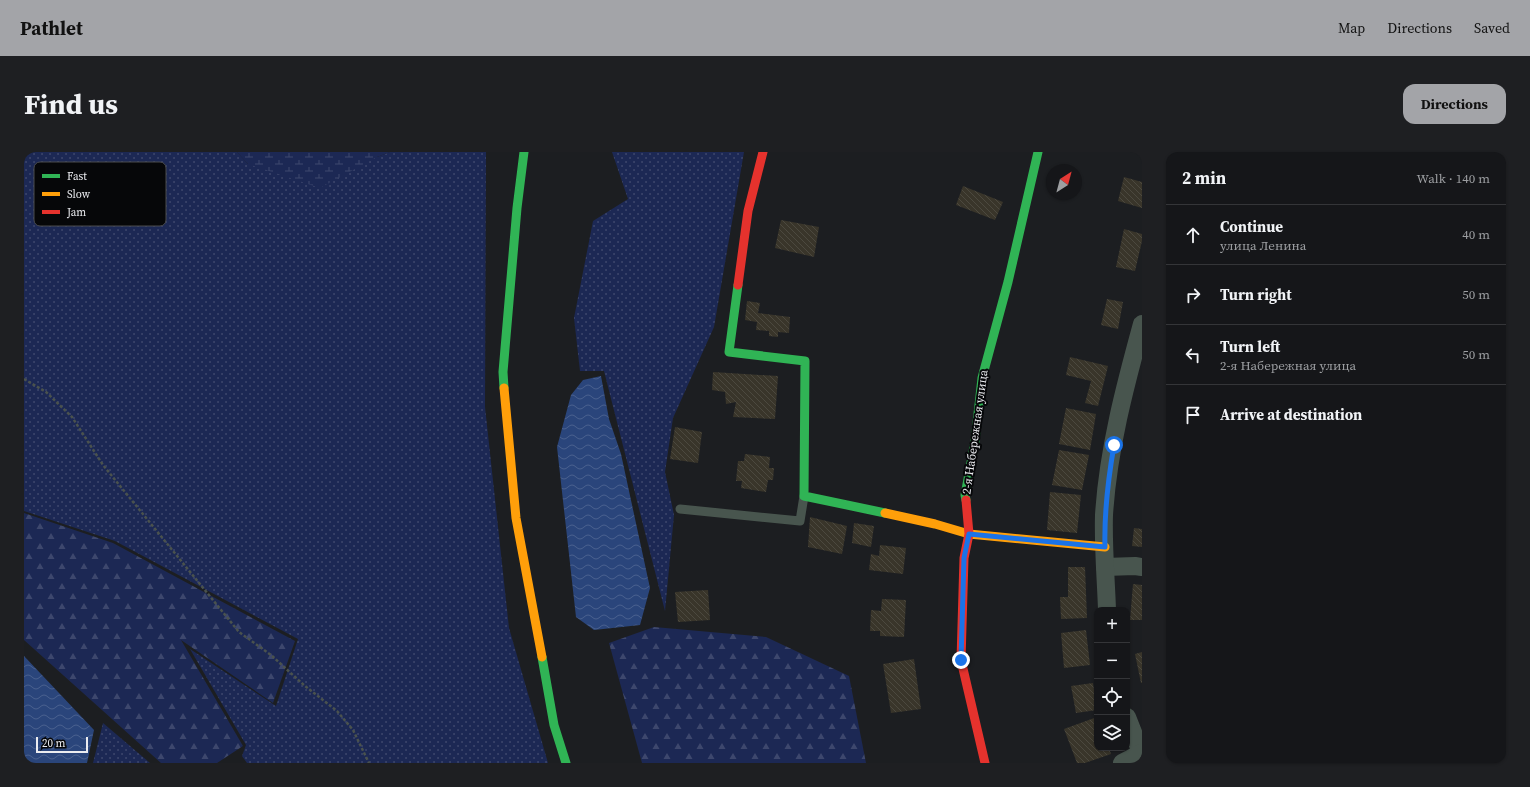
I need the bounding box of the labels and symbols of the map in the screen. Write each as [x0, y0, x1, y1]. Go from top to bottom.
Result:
legend [34, 162, 166, 226]
north arrow [1046, 164, 1082, 200]
text: Fast [67, 169, 87, 184]
text: Slow [67, 187, 91, 202]
text: Jam [66, 205, 86, 220]
street label: 2-я Набережная улица [958, 368, 992, 495]
route start [1105, 436, 1123, 454]
route end [952, 651, 970, 669]
scale bar [36, 735, 88, 754]

